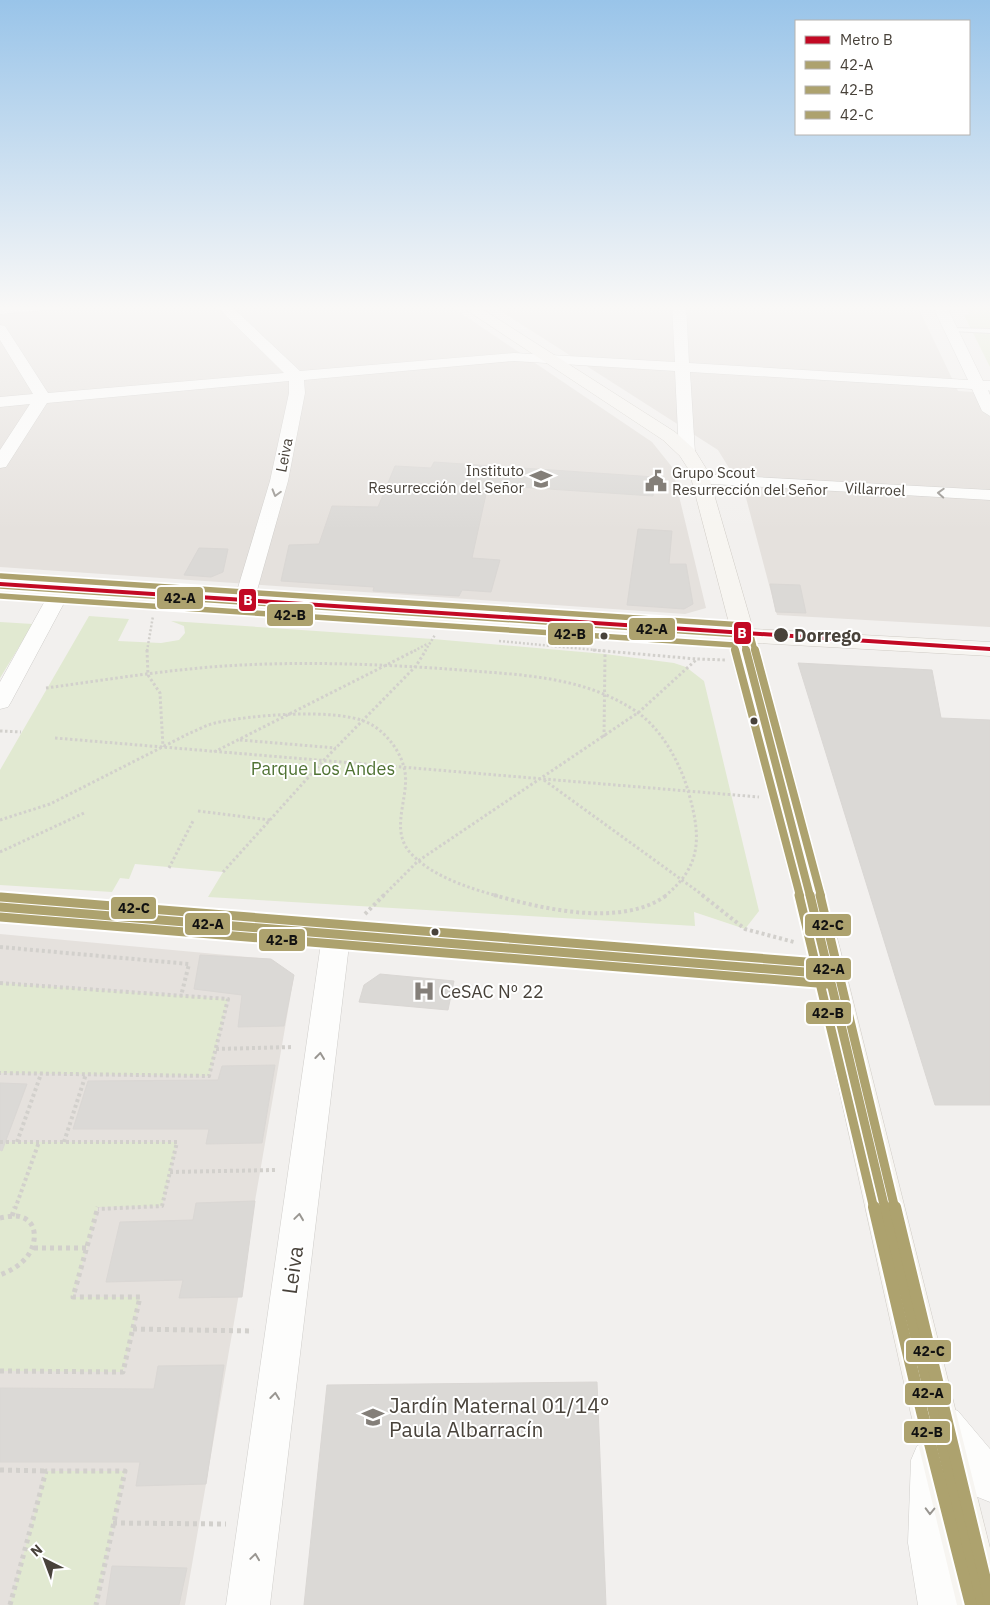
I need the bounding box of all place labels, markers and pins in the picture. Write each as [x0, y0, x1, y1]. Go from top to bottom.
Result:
place label: Instituto Resurrección del Señor [368, 461, 524, 497]
place label: Grupo Scout Resurrección del Señor [672, 463, 828, 499]
school or university icon: Instituto Resurrección del Señor [528, 466, 554, 492]
public building icon: Grupo Scout Resurrección del Señor [643, 468, 669, 494]
place label: Dorrego [794, 624, 861, 647]
marker: Dorrego [772, 626, 790, 644]
unlabelled marker [599, 631, 609, 641]
unlabelled marker [749, 716, 759, 726]
unlabelled marker [430, 927, 440, 937]
hospital icon: CeSAC Nº 22 [411, 978, 437, 1004]
place label: CeSAC Nº 22 [440, 980, 544, 1003]
place label: Jardín Maternal 01/14° Paula Albarracín [389, 1391, 610, 1443]
school or university icon: Jardín Maternal 01/14° Paula Albarracín [360, 1404, 386, 1430]

